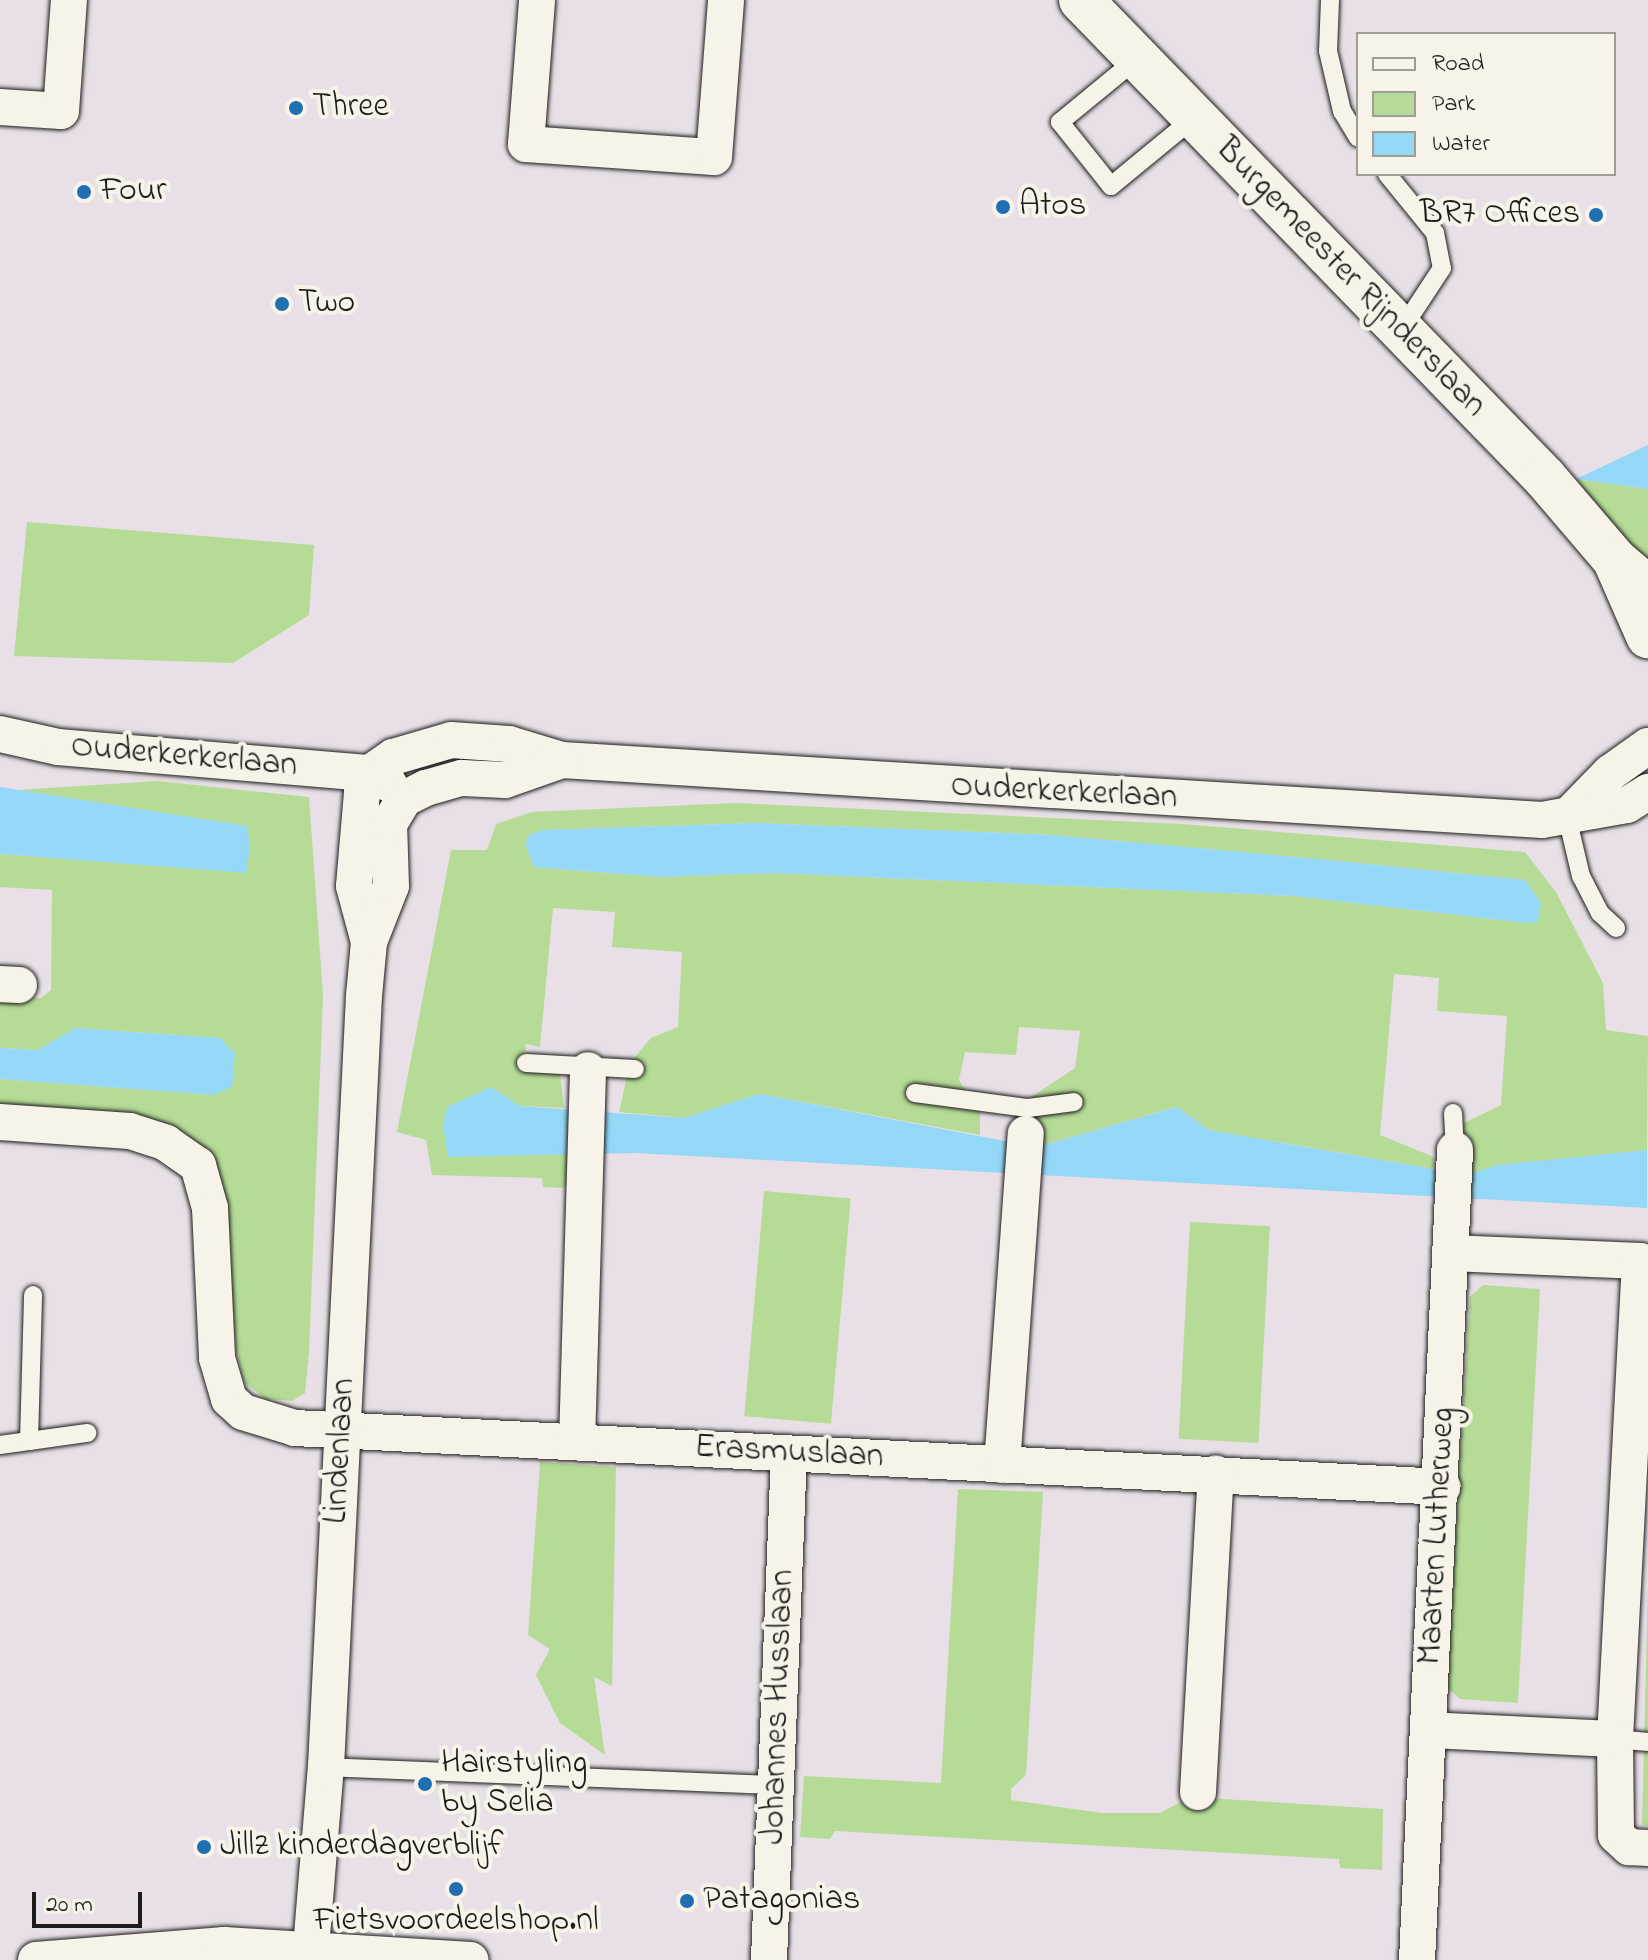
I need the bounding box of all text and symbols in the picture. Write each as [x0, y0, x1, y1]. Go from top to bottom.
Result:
legend [1356, 32, 1616, 176]
text: Road [1432, 47, 1484, 82]
text: Park [1432, 87, 1475, 122]
place label: Three [312, 88, 389, 128]
marker: Three [287, 99, 305, 117]
text: Water [1432, 127, 1490, 162]
street label: Burgemeester Rijnderslaan [1206, 130, 1494, 426]
place label: Four [100, 172, 167, 212]
marker: Four [75, 183, 93, 201]
place label: Atos [1019, 187, 1086, 227]
place label: BR7 Offices [1420, 195, 1580, 235]
marker: Atos [994, 198, 1012, 216]
marker: BR7 Offices [1587, 206, 1605, 224]
place label: Two [298, 284, 355, 324]
marker: Two [273, 295, 291, 313]
street label: Ouderkerkerlaan [69, 727, 299, 787]
street label: Ouderkerkerlaan [950, 767, 1178, 819]
street label: Lindenlaan [317, 1377, 365, 1525]
street label: Maarten Lutherweg [1411, 1406, 1465, 1666]
street label: Erasmuslaan [694, 1428, 884, 1478]
street label: Johannes Husslaan [754, 1569, 804, 1845]
place label: Hairstyling by Selia [441, 1744, 587, 1824]
marker: Hairstyling by Selia [416, 1775, 434, 1793]
place label: Jillz kinderdagverblijf [220, 1827, 504, 1867]
marker: Jillz kinderdagverblijf [195, 1838, 213, 1856]
scale bar [36, 1876, 146, 1926]
marker: Fietsvoordeelshop.nl [447, 1880, 465, 1898]
place label: Patagonias [703, 1881, 860, 1921]
text: 20 m [46, 1888, 93, 1923]
marker: Patagonias [678, 1892, 696, 1910]
place label: Fietsvoordeelshop.nl [313, 1902, 599, 1942]

